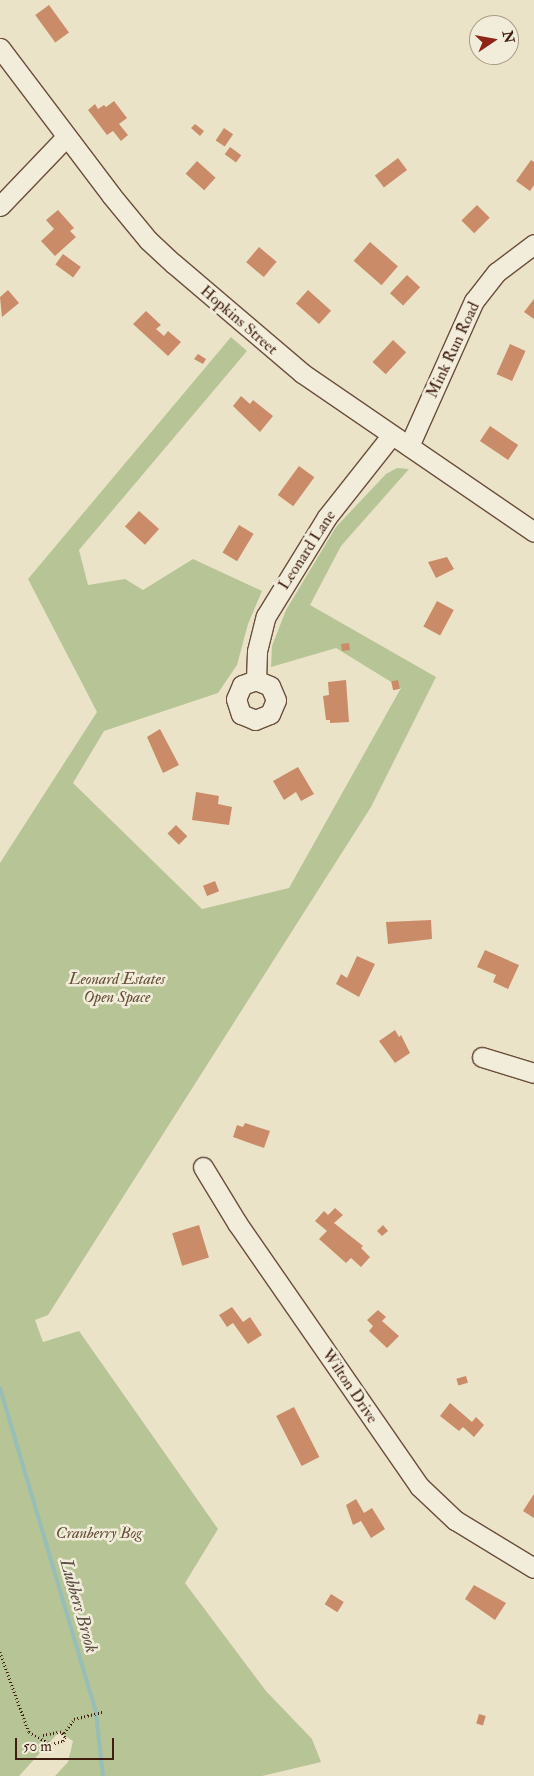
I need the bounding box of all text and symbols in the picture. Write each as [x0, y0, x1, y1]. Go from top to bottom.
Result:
north arrow [469, 15, 519, 65]
text: N [499, 29, 518, 45]
street label: Hopkins Street [196, 281, 282, 359]
street label: Mink Run Road [422, 299, 484, 401]
street label: Leonard Lane [274, 507, 340, 593]
park label: Leonard Estates Open Space [69, 969, 165, 1007]
street label: Wilton Drive [318, 1345, 382, 1427]
park label: Cranberry Bog [56, 1523, 142, 1543]
water label: Lubbers Brook [54, 1556, 102, 1656]
scale bar [18, 1728, 116, 1760]
text: 50 m [23, 1737, 52, 1756]

